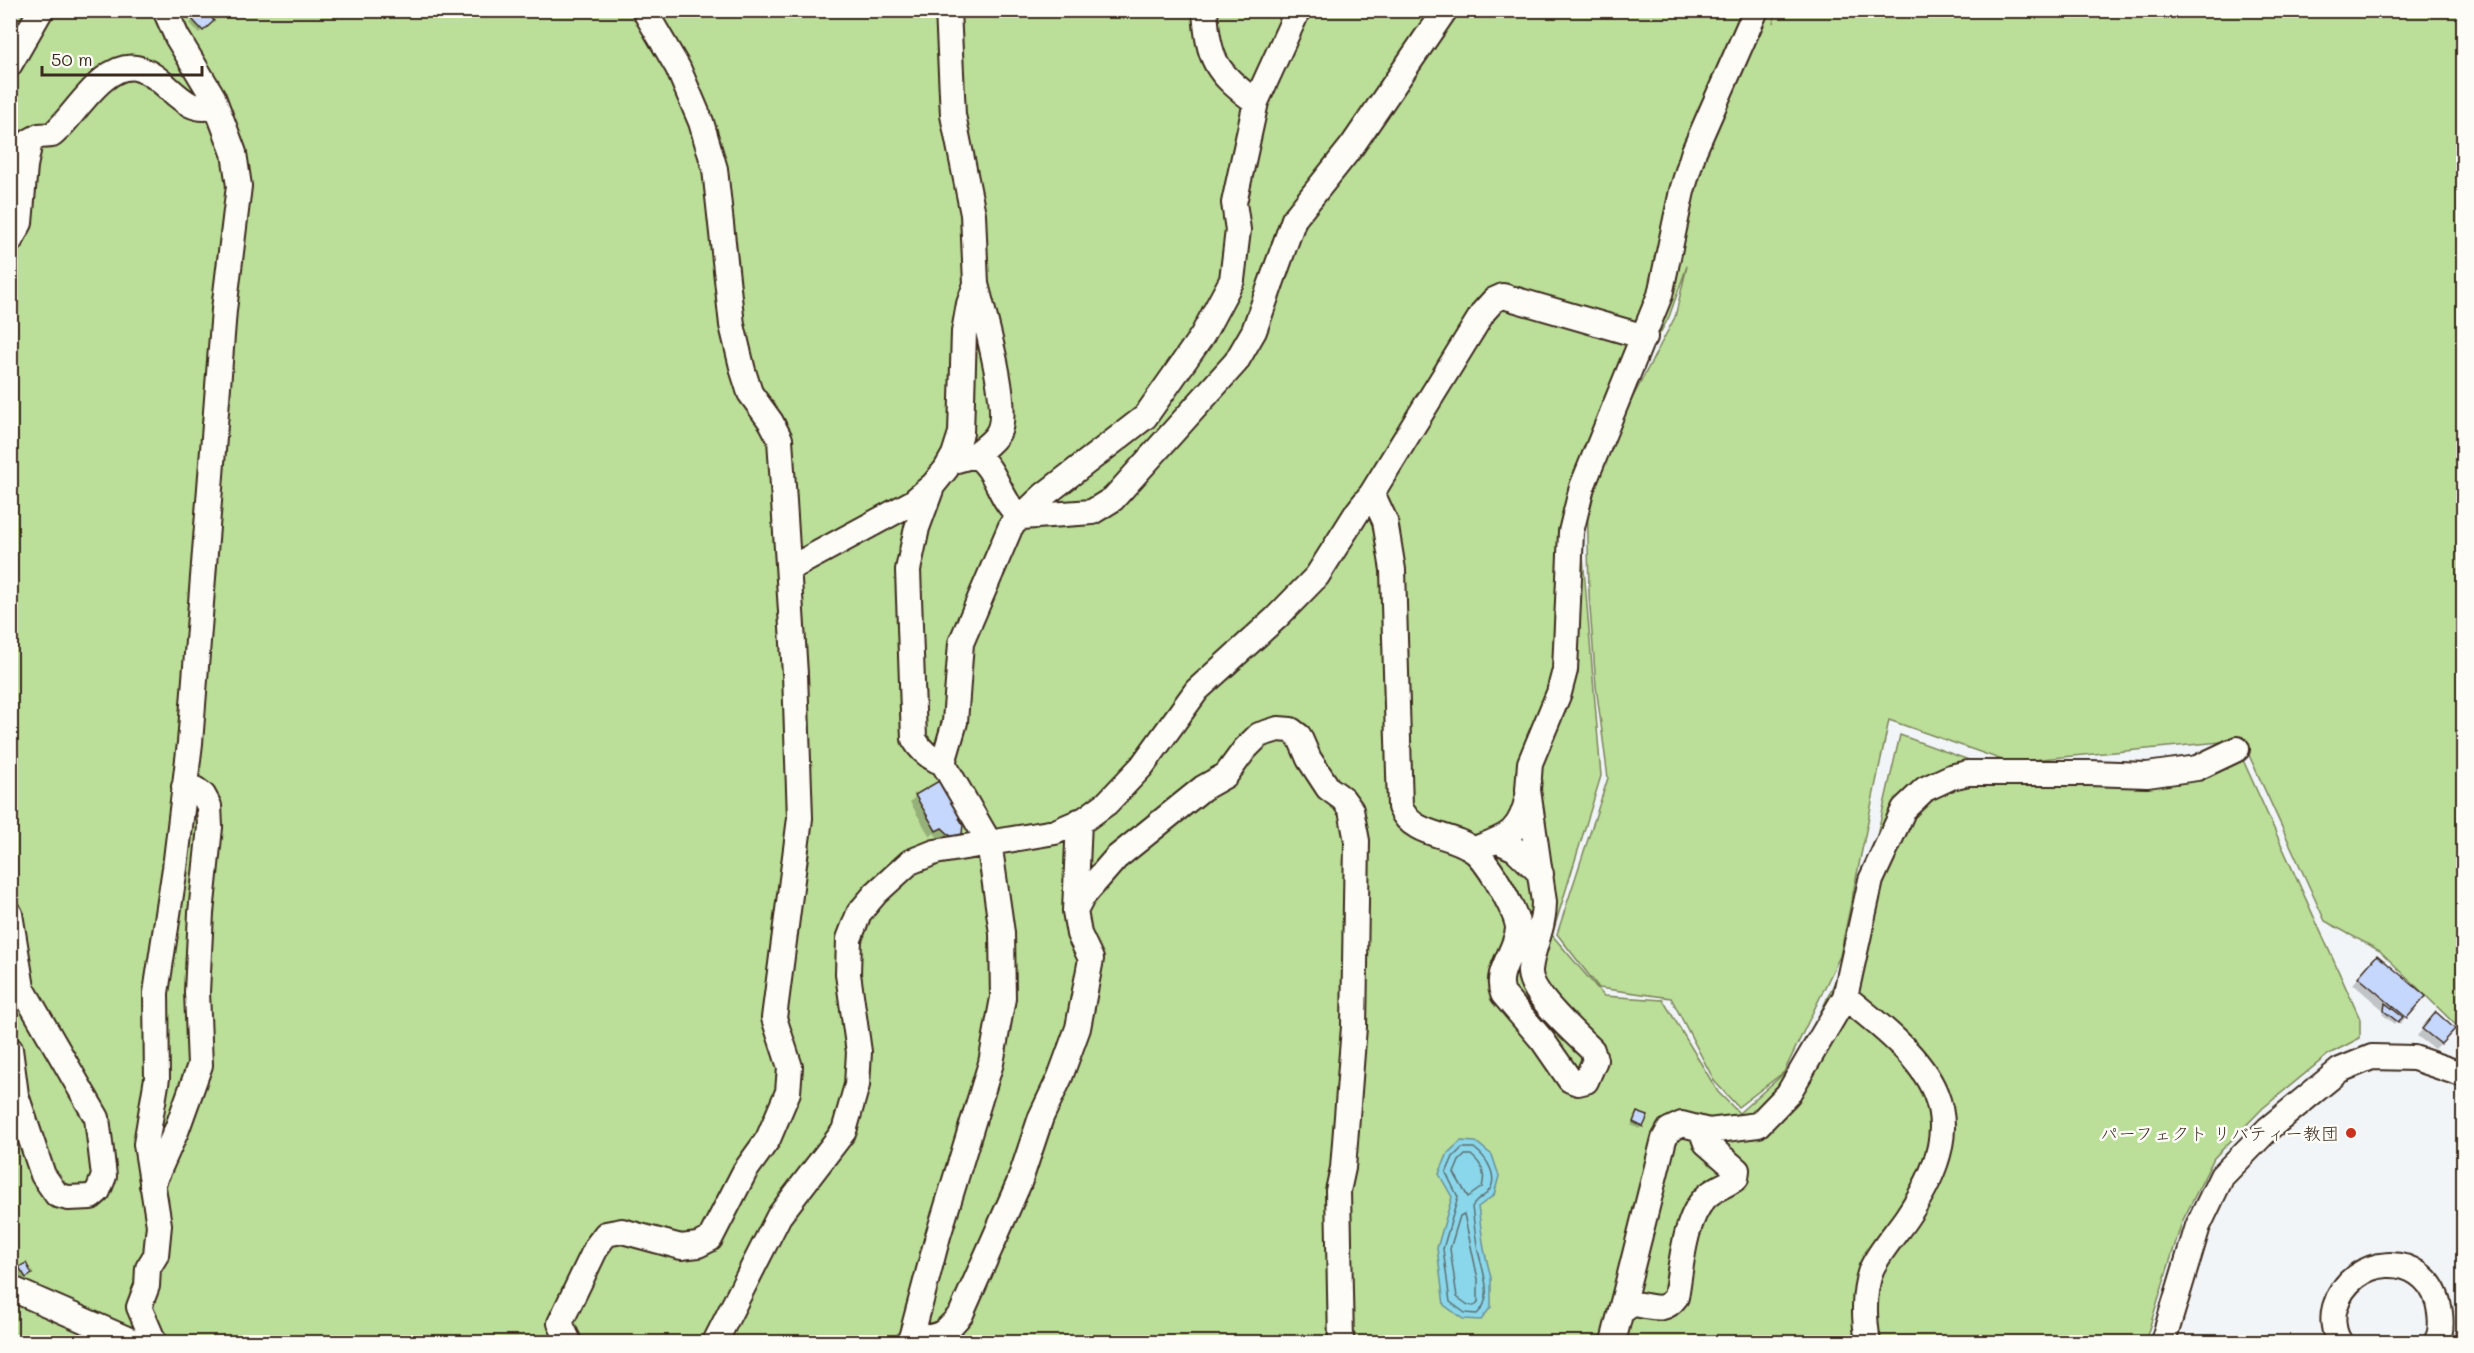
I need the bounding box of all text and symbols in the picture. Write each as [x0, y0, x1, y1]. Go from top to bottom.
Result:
scale bar [42, 39, 202, 77]
text: 50 m [51, 47, 93, 71]
place label: パーフェクト リバティー教団 [2100, 1121, 2339, 1145]
marker: パーフェクト リバティー教団 [2344, 1126, 2358, 1140]

